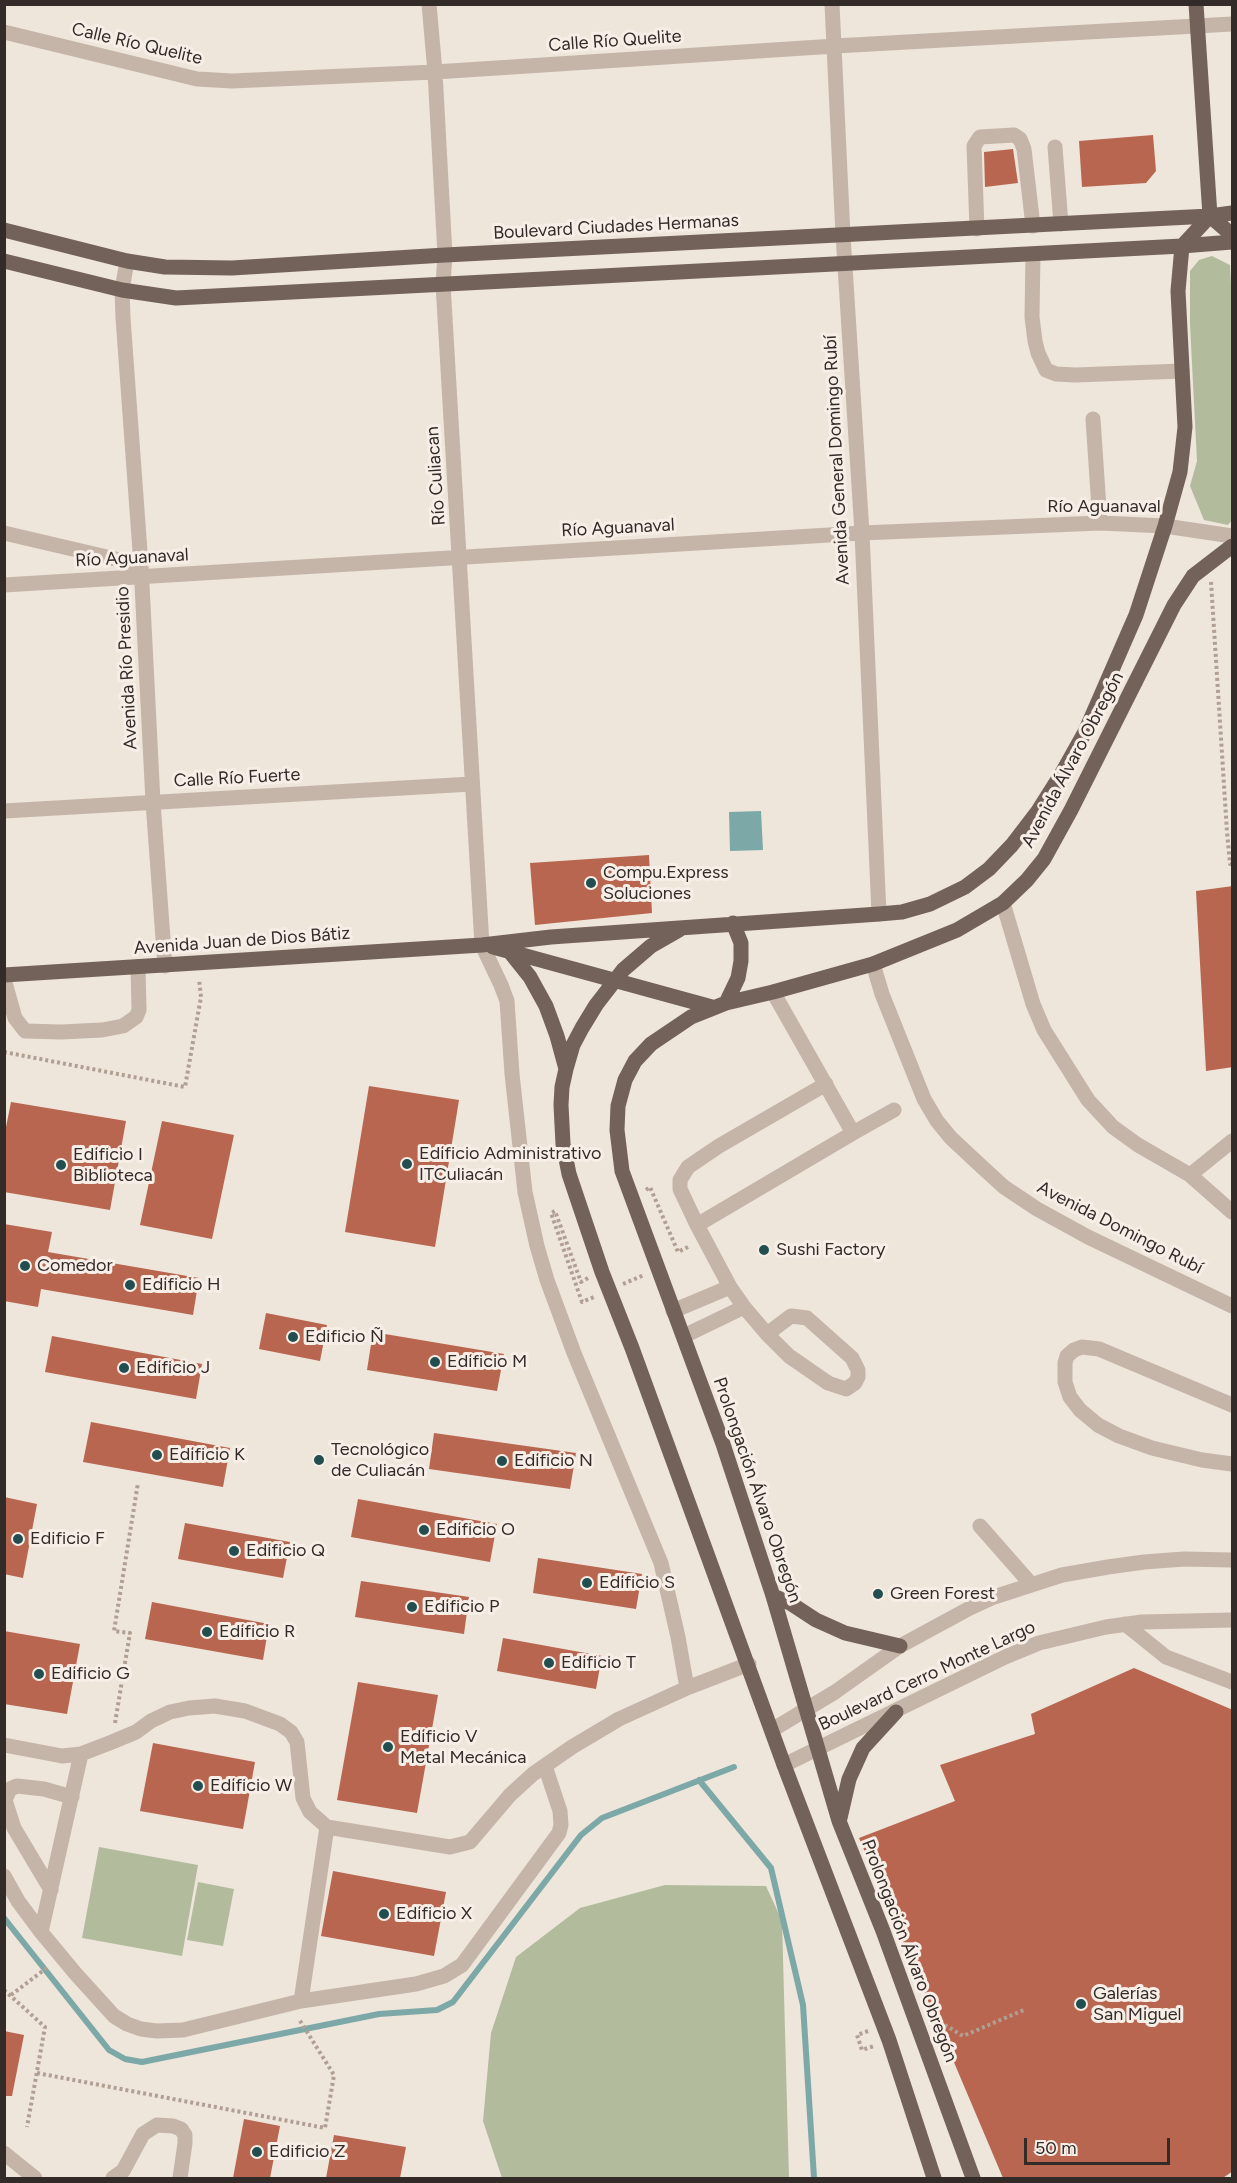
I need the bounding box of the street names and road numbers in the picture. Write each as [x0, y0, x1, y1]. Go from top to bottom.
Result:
street label: Calle Río Quelite [70, 18, 204, 70]
street label: Calle Río Quelite [548, 26, 682, 56]
street label: Boulevard Ciudades Hermanas [493, 210, 739, 244]
street label: Avenida General Domingo Rubí [820, 334, 854, 586]
street label: Río Culiacan [422, 426, 450, 526]
street label: Río Aguanaval [1047, 496, 1161, 518]
street label: Río Aguanaval [561, 514, 675, 542]
street label: Río Aguanaval [75, 544, 189, 572]
street label: Avenida Río Presidio [112, 586, 142, 750]
street label: Avenida Álvaro Obregón [1017, 668, 1129, 852]
street label: Calle Río Fuerte [173, 764, 301, 792]
street label: Avenida Juan de Dios Bátiz [133, 923, 351, 959]
street label: Avenida Domingo Rubí [1033, 1177, 1207, 1279]
street label: Prolongación Álvaro Obregón [708, 1375, 806, 1605]
street label: Boulevard Cerro Monte Largo [815, 1616, 1039, 1736]
street label: Prolongación Álvaro Obregón [856, 1837, 962, 2065]

